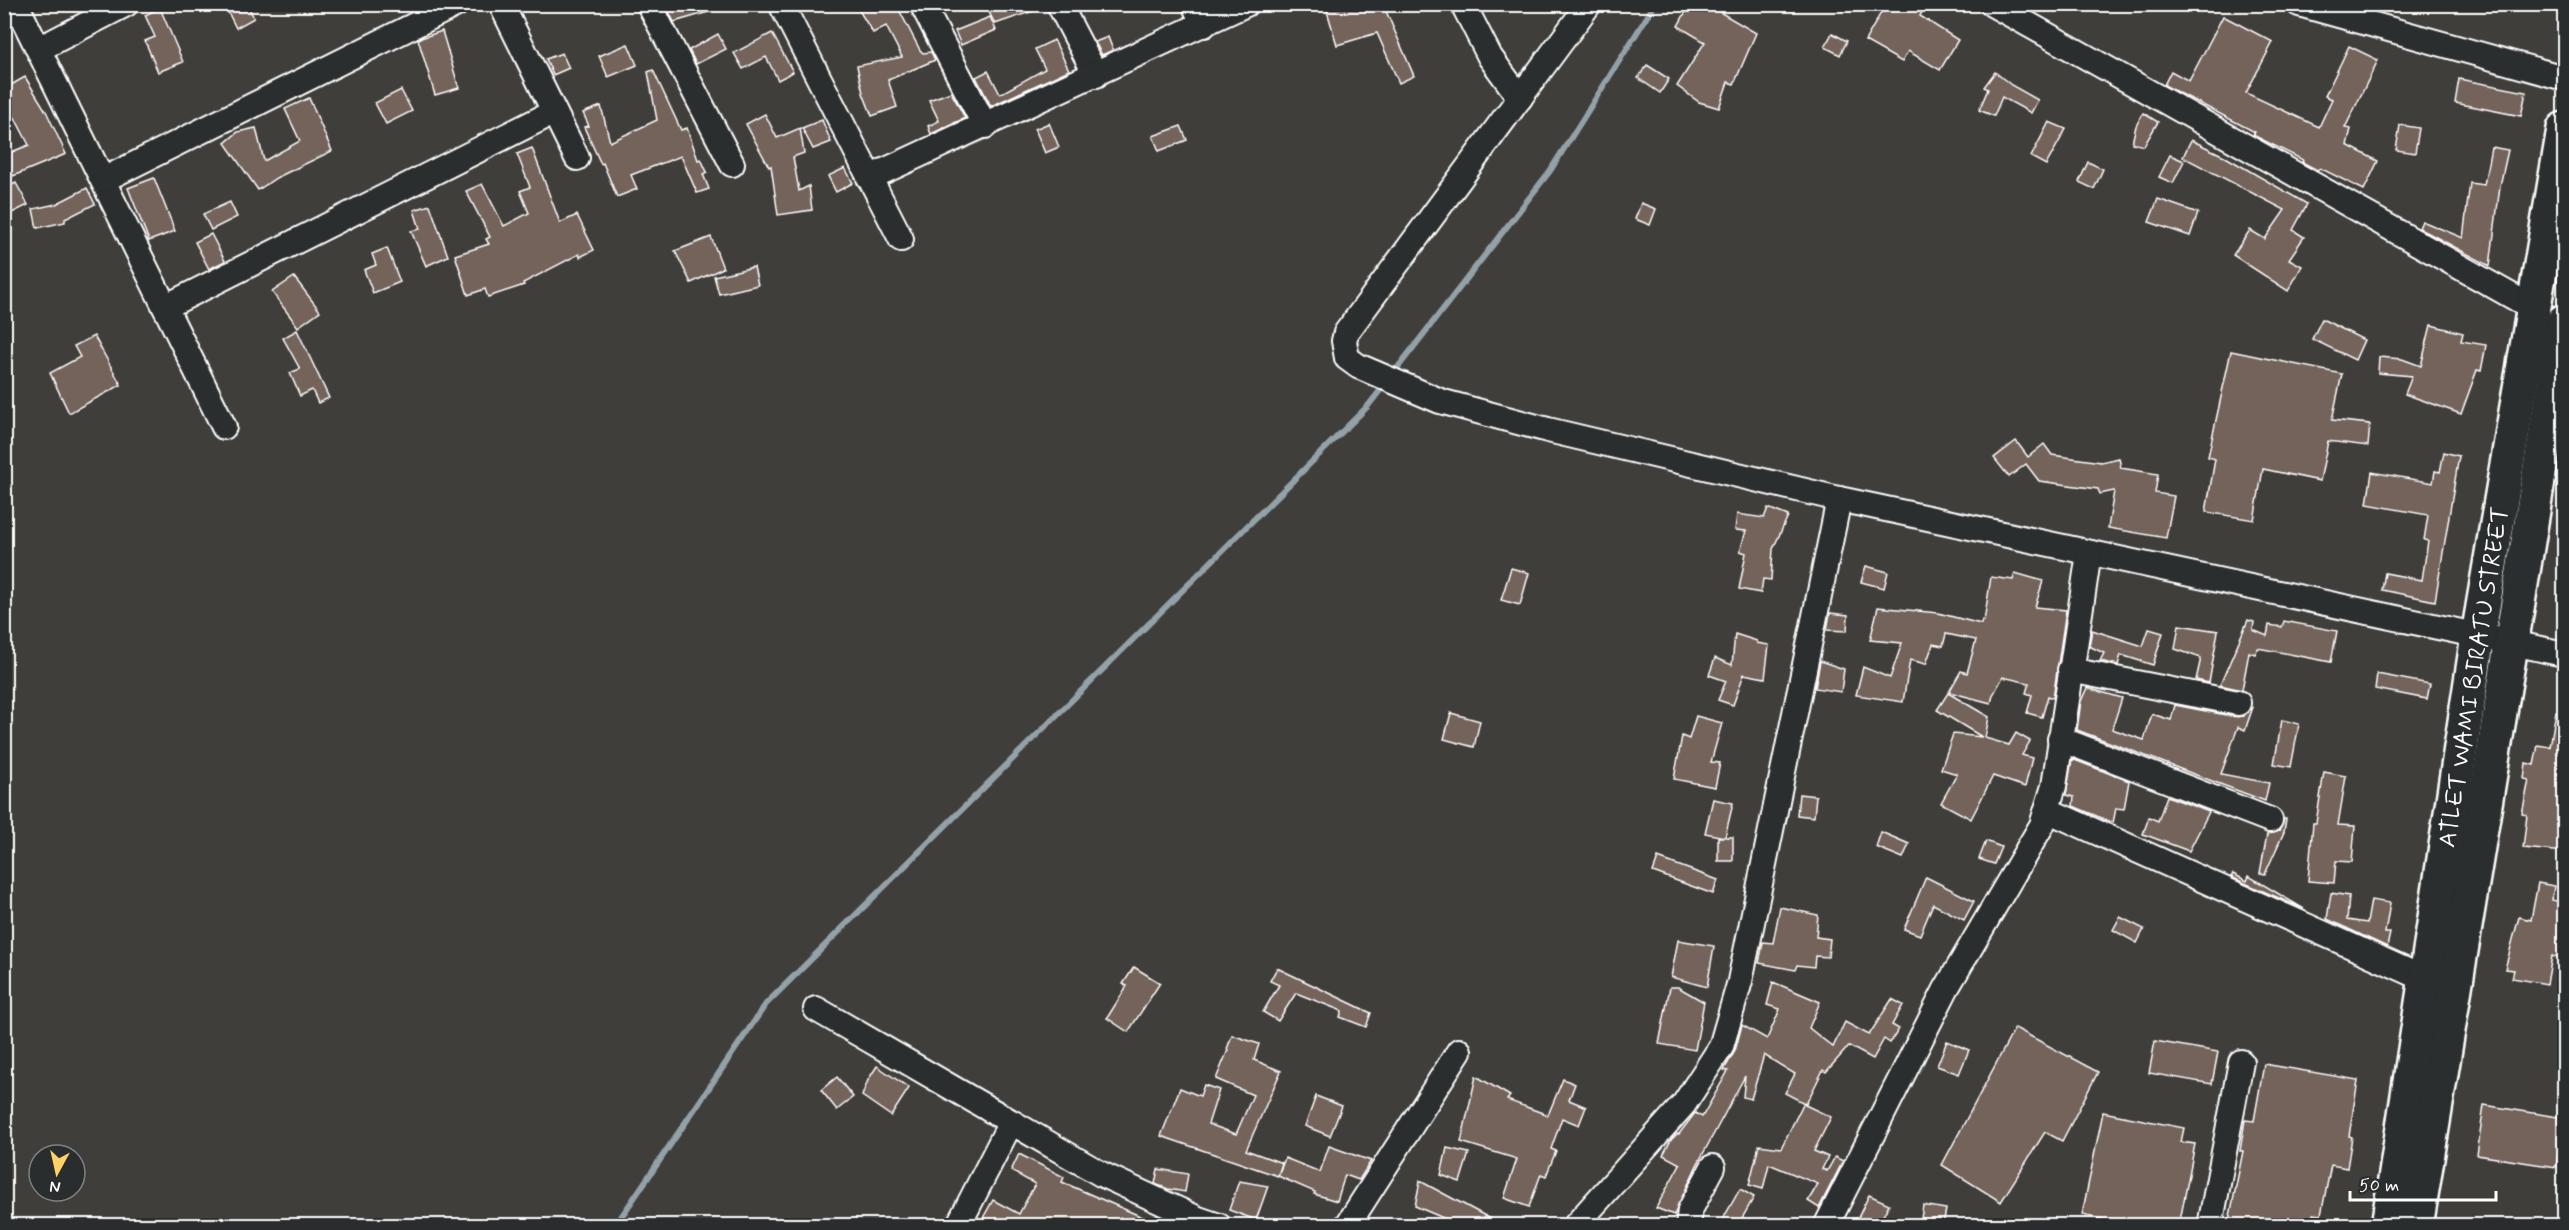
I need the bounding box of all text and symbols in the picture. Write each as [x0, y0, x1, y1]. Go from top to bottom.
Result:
street label: ATLET WAMI BIRATU STREET [2432, 505, 2517, 850]
north arrow [27, 1143, 87, 1203]
scale bar [2350, 1164, 2496, 1202]
text: 50 m [2359, 1174, 2399, 1198]
text: N [48, 1175, 62, 1198]

